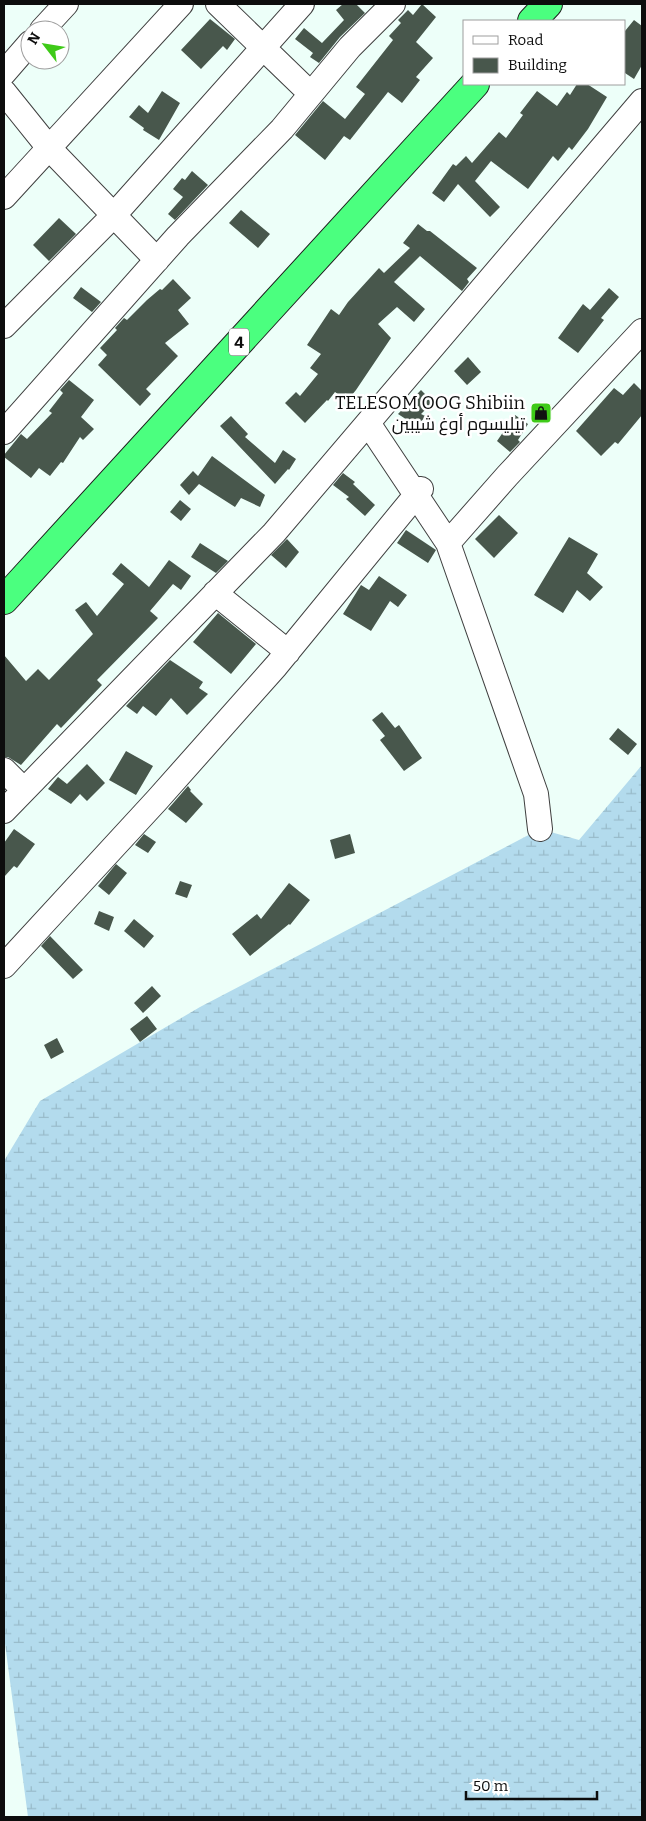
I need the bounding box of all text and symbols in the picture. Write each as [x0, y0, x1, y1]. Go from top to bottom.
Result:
north arrow [20, 20, 70, 70]
legend [463, 20, 626, 85]
text: N [24, 29, 44, 48]
text: Road [508, 31, 543, 49]
text: Building [508, 56, 567, 74]
road number: 4 [229, 328, 249, 356]
place label: TELESOM OOG Shibiin تيليسوم أوغ شيبين [335, 392, 526, 436]
shop icon: TELESOM OOG Shibiin تيليسوم أوغ شيبين [529, 401, 553, 425]
scale bar [466, 1768, 597, 1800]
text: 50 m [473, 1777, 509, 1795]

